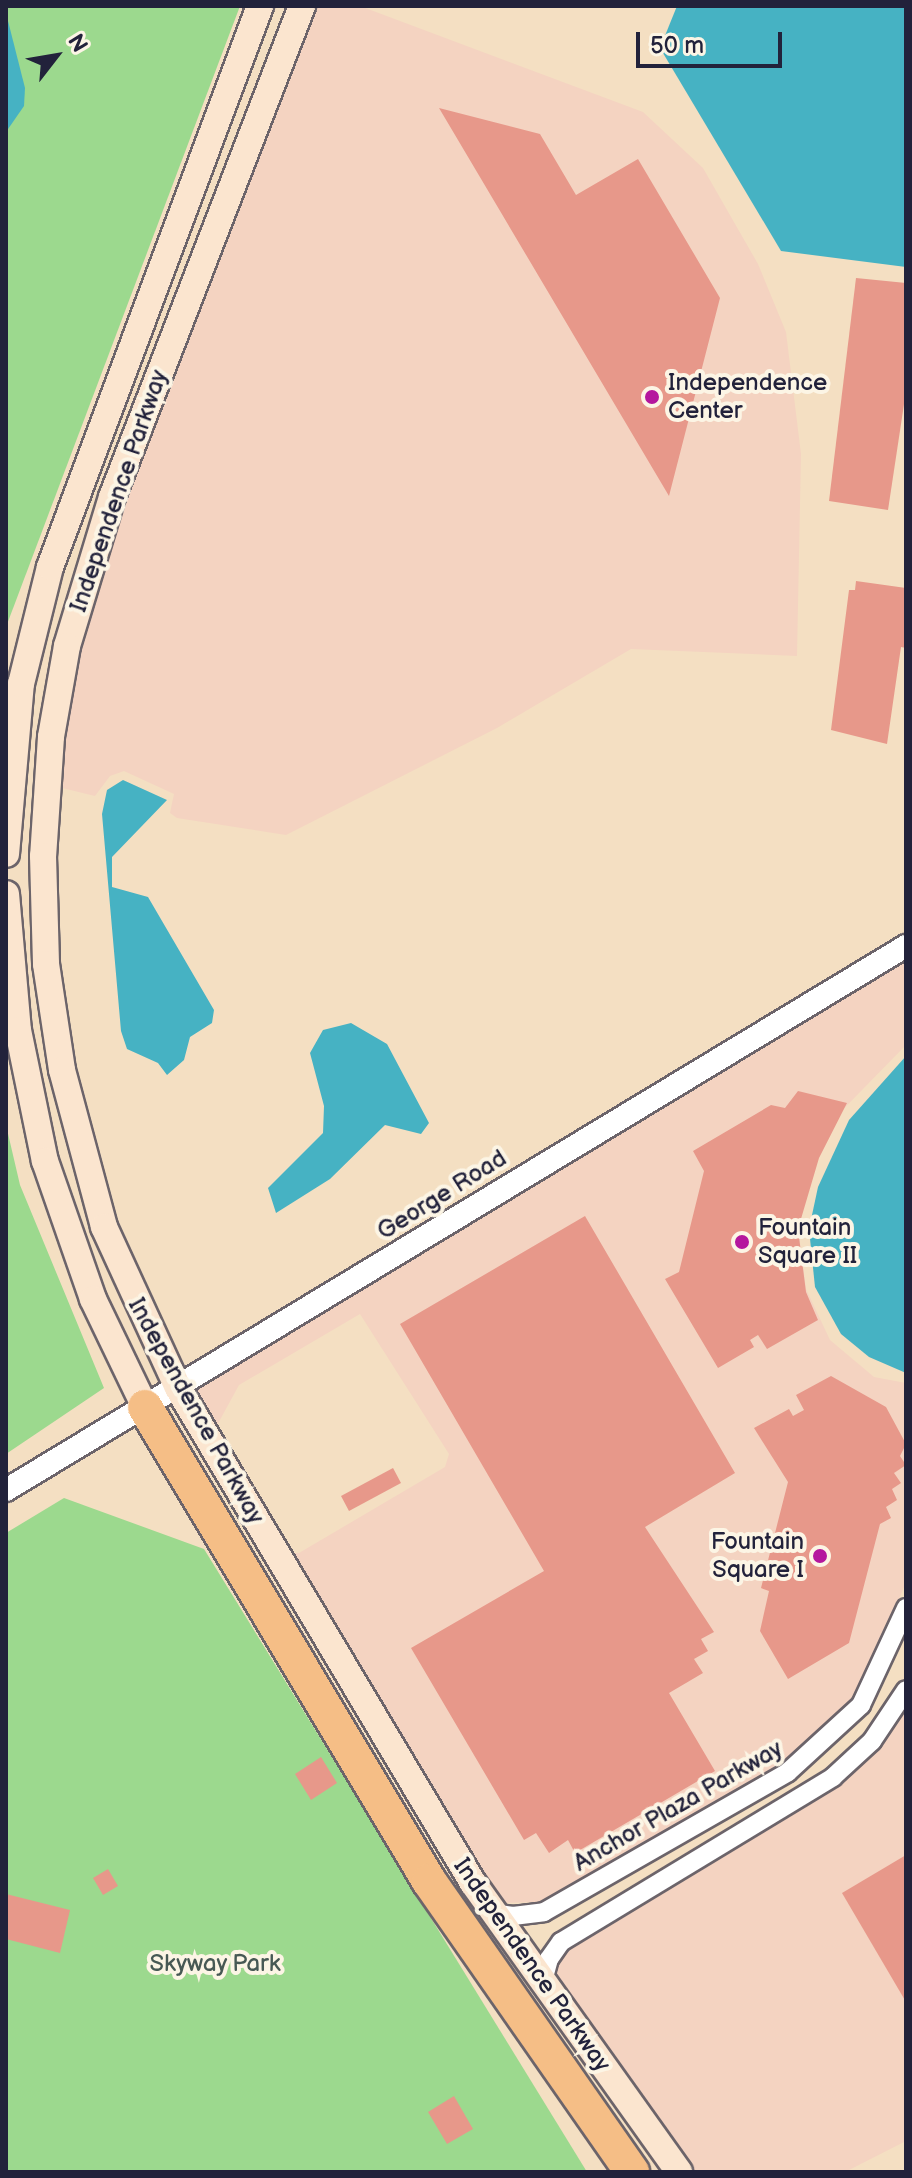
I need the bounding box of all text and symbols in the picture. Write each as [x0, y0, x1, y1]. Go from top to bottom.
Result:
north arrow [16, 16, 96, 96]
scale bar [640, 16, 786, 66]
text: N [61, 29, 93, 57]
text: 50 m [650, 31, 704, 60]
street label: Independence Parkway [64, 366, 174, 616]
place label: Independence Center [668, 369, 827, 425]
marker: Independence Center [643, 388, 661, 406]
street label: George Road [372, 1144, 512, 1246]
place label: Fountain Square II [758, 1214, 857, 1270]
marker: Fountain Square II [733, 1233, 751, 1251]
street label: Independence Parkway [122, 1293, 270, 1529]
place label: Fountain Square I [711, 1528, 804, 1584]
marker: Fountain Square I [811, 1547, 829, 1565]
street label: Anchor Plaza Parkway [568, 1734, 788, 1878]
street label: Independence Parkway [447, 1853, 617, 2077]
park label: Skyway Park [149, 1950, 281, 1978]

